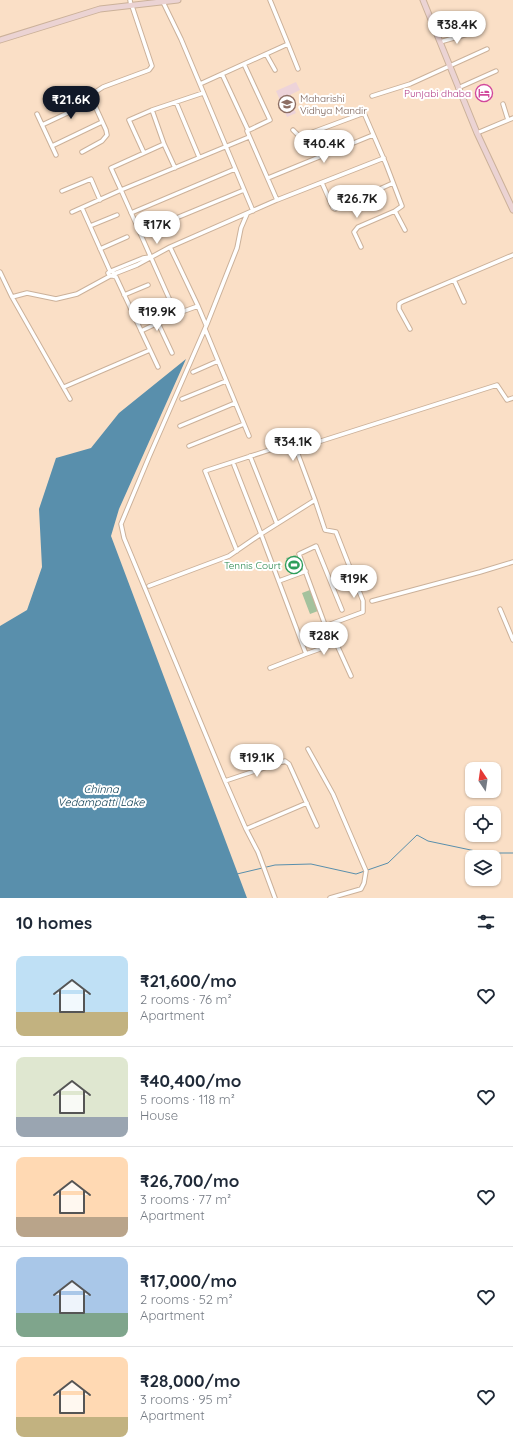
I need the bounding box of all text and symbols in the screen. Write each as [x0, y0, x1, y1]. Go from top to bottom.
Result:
pin: ₹38.4K [424, 11, 490, 45]
text: ₹38.4K [437, 16, 477, 32]
hotel icon: Punjabi dhaba [474, 83, 494, 103]
pin: ₹21.6K [38, 86, 104, 120]
place label: Punjabi dhaba [404, 87, 471, 100]
text: ₹21.6K [52, 91, 90, 107]
place label: Maharishi Vidhya Mandir [300, 92, 367, 117]
school or university icon: Maharishi Vidhya Mandir [277, 94, 297, 114]
pin: ₹40.4K [291, 130, 357, 164]
text: ₹40.4K [303, 135, 345, 151]
pin: ₹26.7K [324, 185, 390, 219]
text: ₹26.7K [337, 190, 377, 206]
pin: ₹17K [133, 211, 181, 245]
text: ₹17K [143, 216, 171, 232]
pin: ₹19.9K [124, 298, 190, 332]
text: ₹19.9K [138, 303, 176, 319]
pin: ₹34.1K [260, 428, 326, 462]
text: ₹34.1K [274, 433, 312, 449]
sports icon: Tennis Court [284, 555, 304, 575]
place label: Tennis Court [224, 559, 282, 572]
pin: ₹19K [330, 565, 378, 599]
text: ₹19K [340, 570, 368, 586]
pin: ₹28K [300, 622, 348, 656]
text: ₹28K [309, 627, 339, 643]
pin: ₹19.1K [224, 744, 290, 778]
text: ₹19.1K [239, 749, 275, 765]
north arrow [465, 762, 501, 798]
map controls [465, 762, 501, 886]
water label: Chinna Vedampatti Lake [57, 782, 145, 809]
button: locate [465, 806, 501, 842]
button: layers [465, 850, 501, 886]
icon: filters [475, 911, 497, 933]
text: 10 homes [16, 912, 92, 933]
text: ₹21,600/mo [140, 970, 237, 991]
icon: home [48, 972, 96, 1020]
icon: heart [475, 985, 497, 1007]
text: 2 rooms · 76 m² [140, 991, 232, 1007]
text: Apartment [140, 1007, 205, 1023]
text: ₹40,400/mo [140, 1070, 241, 1091]
icon: home [48, 1073, 96, 1121]
icon: heart [475, 1086, 497, 1108]
text: 5 rooms · 118 m² [140, 1091, 235, 1107]
text: House [140, 1107, 178, 1123]
text: ₹26,700/mo [140, 1170, 239, 1191]
icon: home [48, 1173, 96, 1221]
icon: heart [475, 1186, 497, 1208]
text: 3 rooms · 77 m² [140, 1191, 231, 1207]
text: Apartment [140, 1207, 205, 1223]
text: ₹17,000/mo [140, 1270, 237, 1291]
icon: home [48, 1273, 96, 1321]
icon: heart [475, 1286, 497, 1308]
text: 2 rooms · 52 m² [140, 1291, 233, 1307]
text: Apartment [140, 1307, 205, 1323]
text: ₹28,000/mo [140, 1370, 240, 1391]
icon: home [48, 1373, 96, 1421]
icon: heart [475, 1386, 497, 1408]
text: 3 rooms · 95 m² [140, 1391, 232, 1407]
text: Apartment [140, 1407, 205, 1423]

